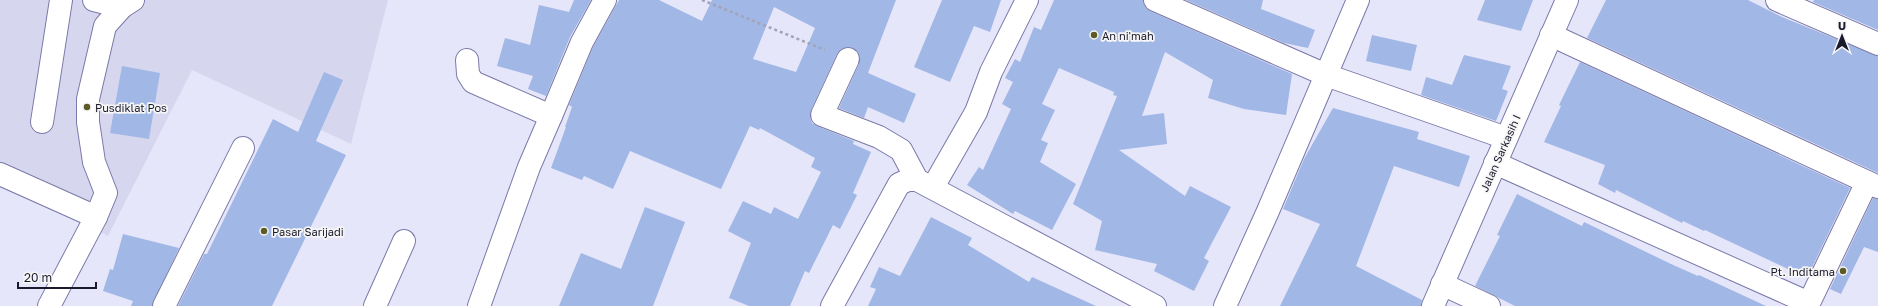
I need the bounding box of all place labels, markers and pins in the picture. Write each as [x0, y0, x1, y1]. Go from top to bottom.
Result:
place label: An ni'mah [1102, 29, 1154, 42]
marker: An ni'mah [1089, 30, 1099, 40]
place label: Pusdiklat Pos [95, 101, 167, 114]
marker: Pusdiklat Pos [82, 102, 92, 112]
place label: Pasar Sarijadi [272, 225, 344, 238]
marker: Pasar Sarijadi [259, 226, 269, 236]
place label: Pt. Inditama [1770, 265, 1835, 278]
marker: Pt. Inditama [1838, 266, 1848, 276]

